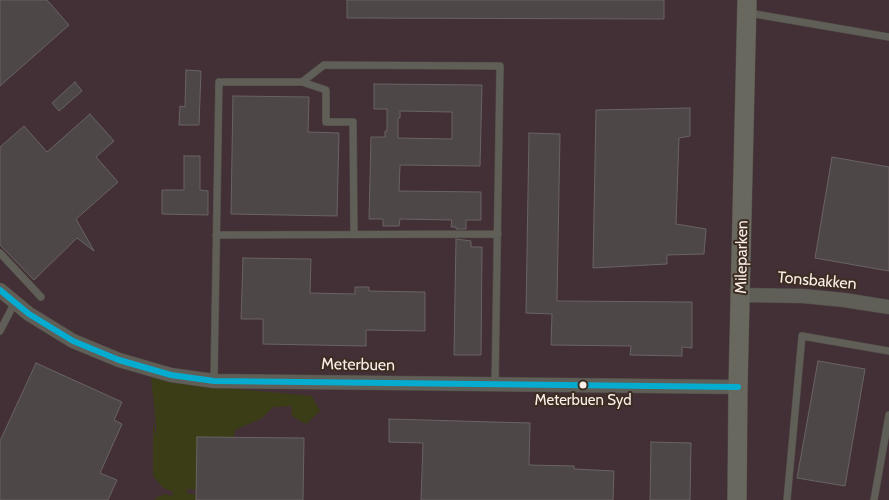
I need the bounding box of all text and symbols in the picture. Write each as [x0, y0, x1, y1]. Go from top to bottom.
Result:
street label: Mileparken [732, 220, 752, 294]
street label: Tonsbakken [777, 268, 857, 294]
street label: Meterbuen [321, 355, 395, 375]
marker: Meterbuen Syd [578, 380, 588, 390]
place label: Meterbuen Syd [535, 392, 631, 410]

